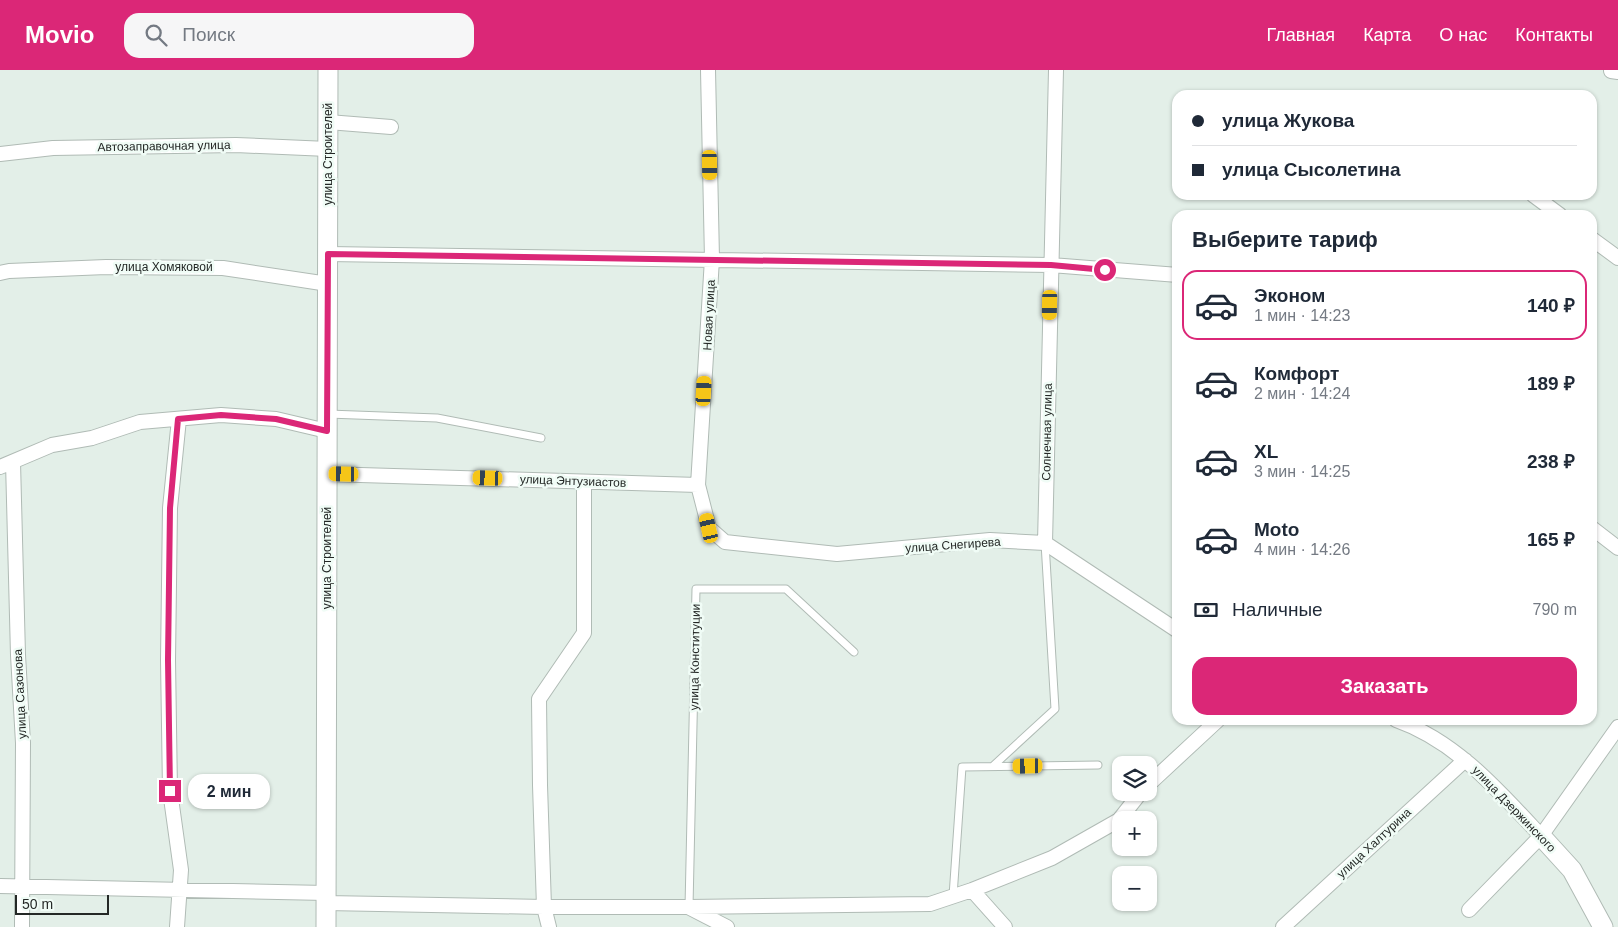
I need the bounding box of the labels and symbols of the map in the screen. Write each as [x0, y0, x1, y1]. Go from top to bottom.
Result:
street label: улица Строителей [321, 103, 335, 205]
street label: Автозаправочная улица [97, 138, 231, 154]
car [702, 150, 717, 180]
route start [1094, 259, 1116, 281]
street label: улица Хомяковой [115, 260, 213, 274]
street label: Новая улица [700, 279, 718, 351]
car [1042, 290, 1057, 320]
car [695, 376, 712, 406]
street label: Солнечная улица [1039, 383, 1055, 481]
car [328, 466, 359, 482]
car [472, 470, 503, 486]
street label: улица Энтузиастов [520, 472, 626, 490]
street label: улица Строителей [320, 507, 334, 609]
car [698, 512, 719, 544]
street label: улица Снегирева [905, 535, 1002, 555]
street label: улица Конституции [687, 604, 703, 710]
street label: улица Сазонова [11, 648, 29, 739]
car [1012, 758, 1043, 774]
street label: улица Дзержинского [1469, 763, 1559, 855]
callout: 2 мин [188, 774, 270, 808]
route end [159, 780, 181, 802]
street label: улица Халтурина [1334, 805, 1414, 881]
scale bar [15, 892, 109, 915]

